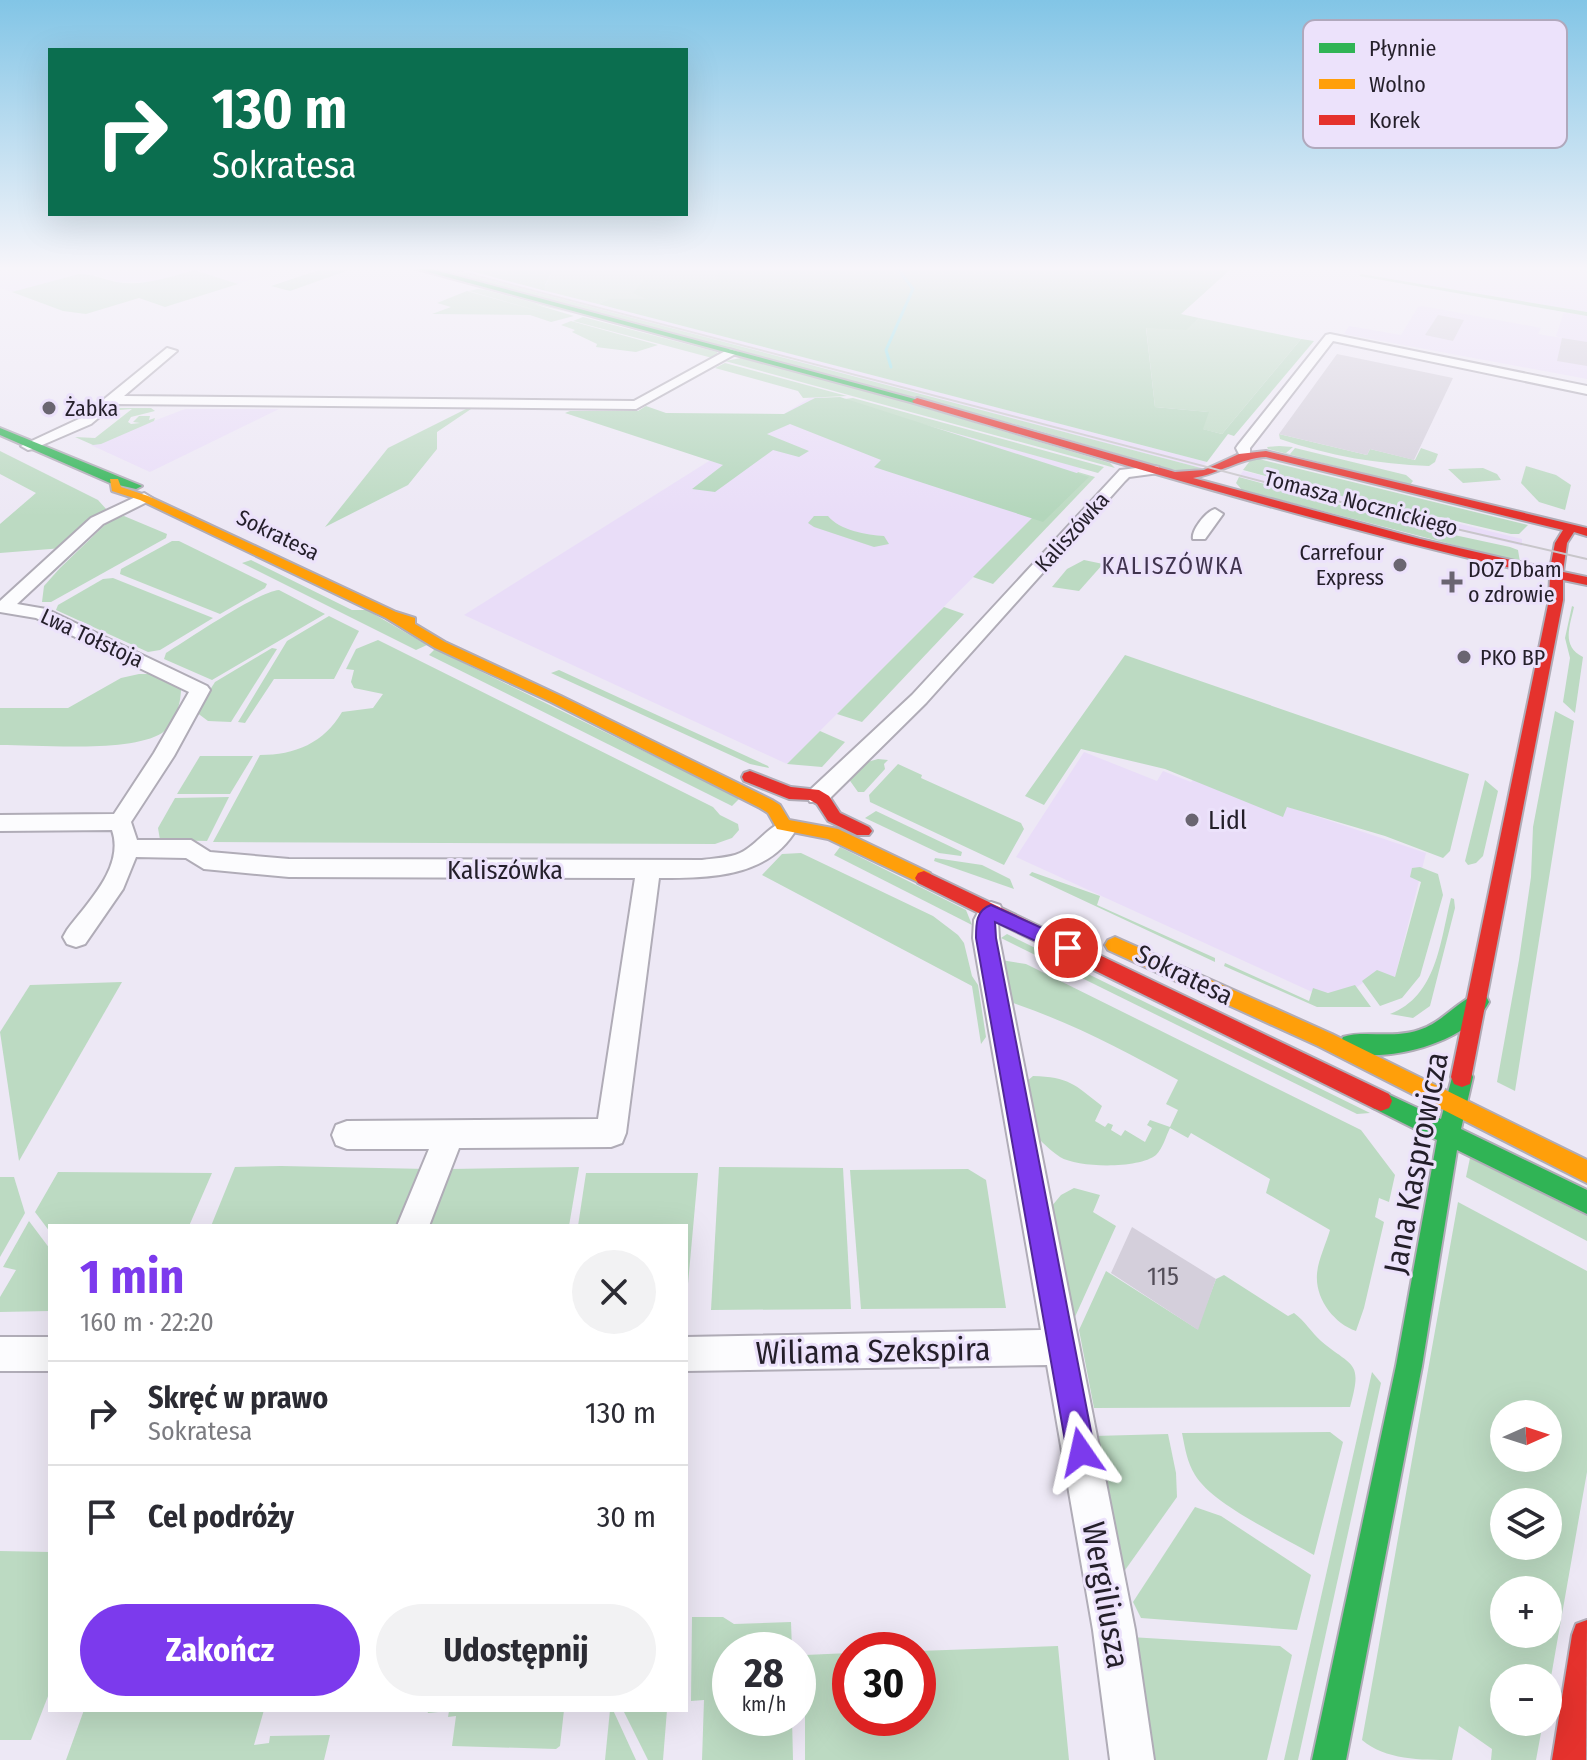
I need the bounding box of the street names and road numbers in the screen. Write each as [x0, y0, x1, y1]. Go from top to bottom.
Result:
street label: Tomasza Nocznickiego [1261, 464, 1461, 542]
street label: Kaliszówka [1029, 487, 1115, 577]
street label: Sokratesa [232, 504, 324, 566]
street label: Lwa Tołstoja [36, 603, 148, 673]
street label: Kaliszówka [447, 855, 563, 886]
street label: Sokratesa [1130, 938, 1238, 1012]
street label: Jana Kasprowicza [1376, 1049, 1456, 1277]
street label: Wiliama Szekspira [755, 1330, 991, 1372]
street label: Wergiliusza [1074, 1519, 1138, 1671]

